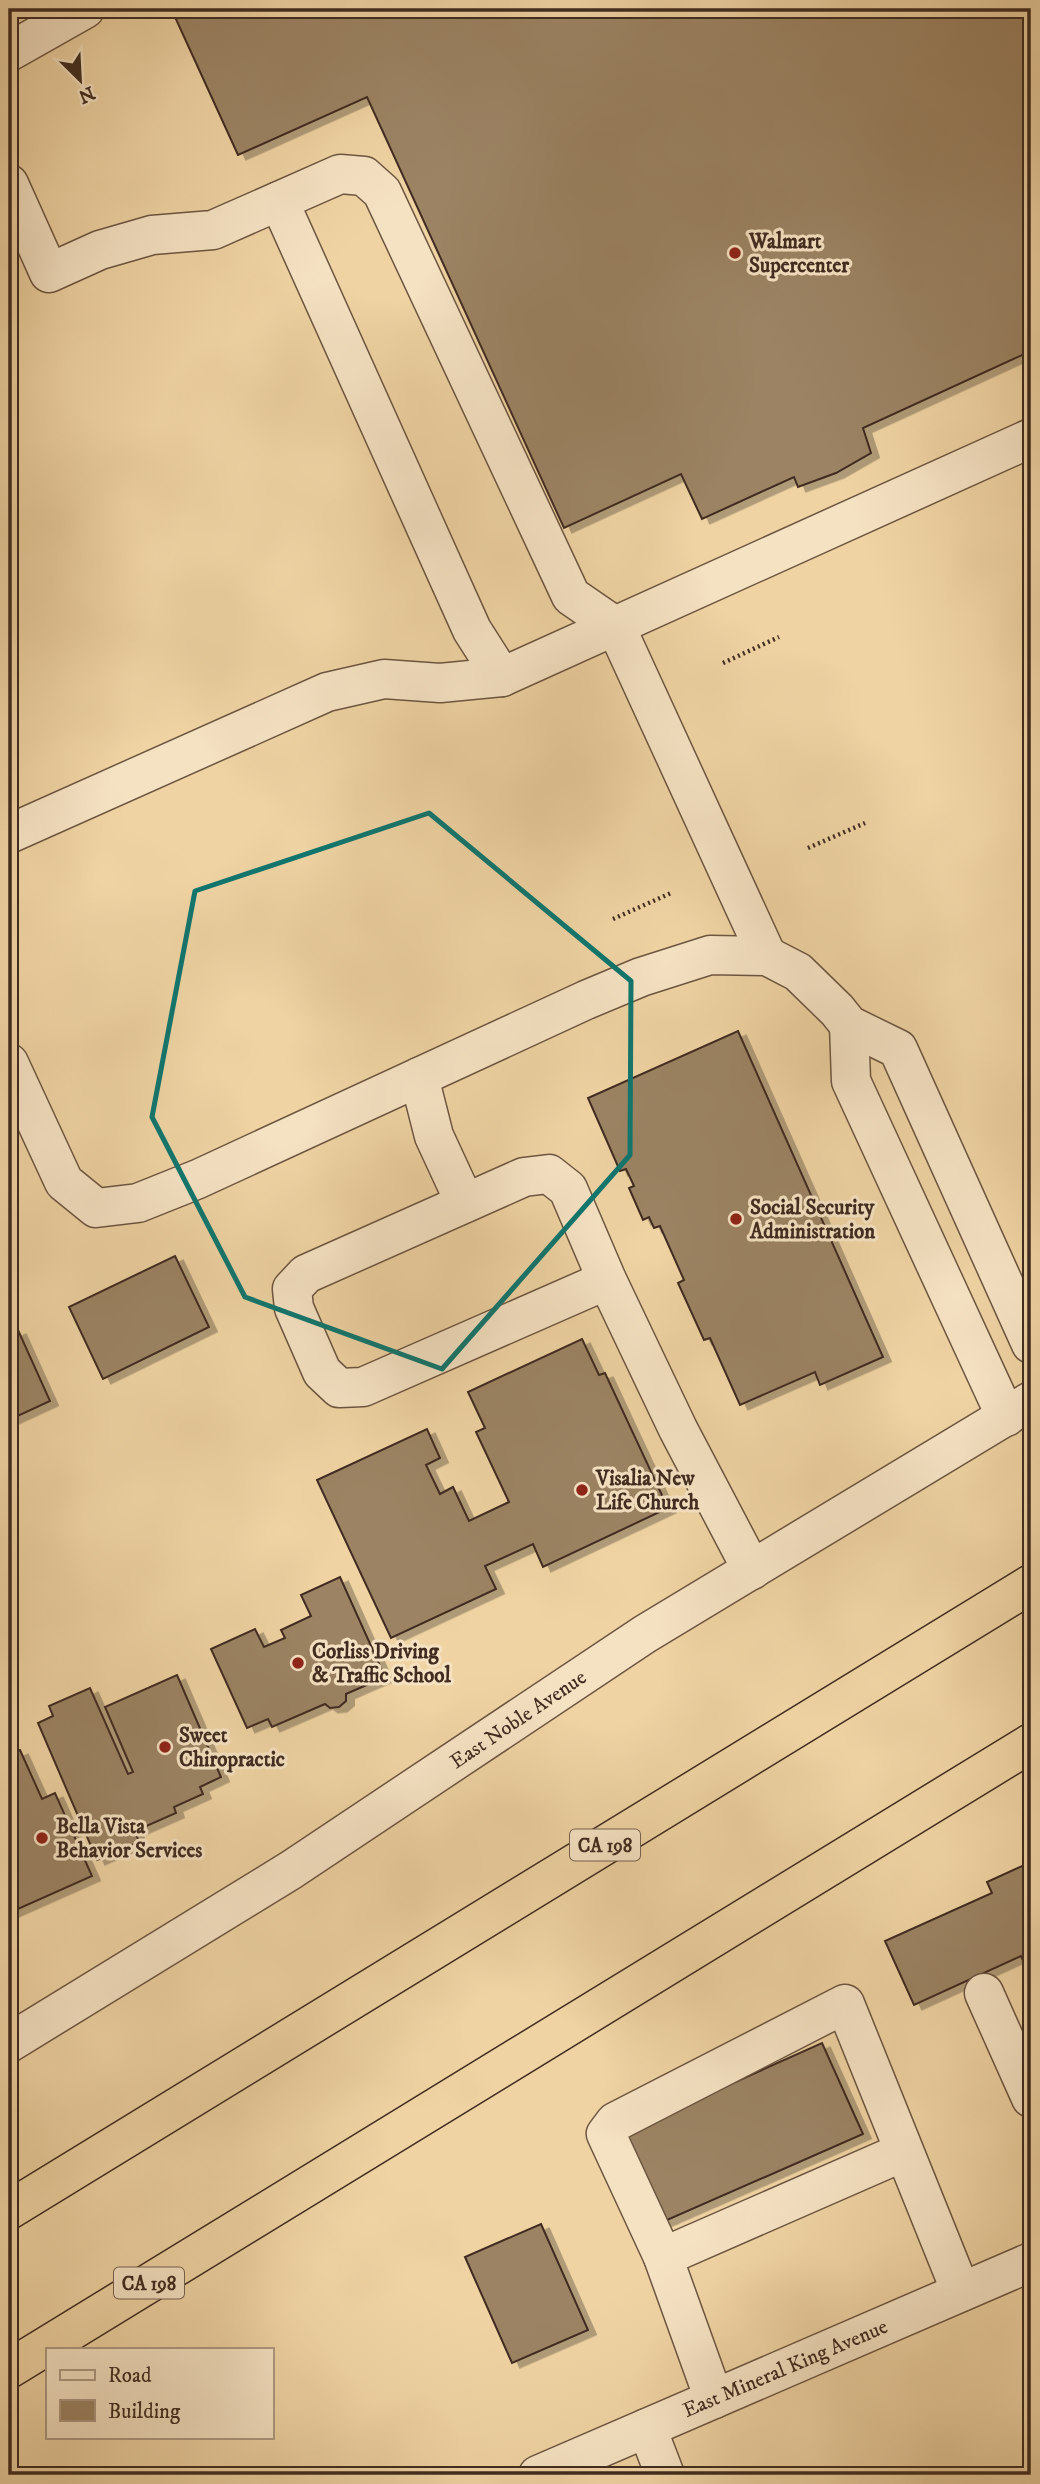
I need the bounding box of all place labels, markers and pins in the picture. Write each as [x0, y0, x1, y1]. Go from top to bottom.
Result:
place label: Walmart Supercenter [748, 229, 850, 279]
marker: Walmart Supercenter [727, 245, 743, 261]
place label: Social Security Administration [749, 1195, 876, 1245]
marker: Social Security Administration [728, 1211, 744, 1227]
place label: Visalia New Life Church [595, 1466, 700, 1516]
marker: Visalia New Life Church [574, 1482, 590, 1498]
place label: Corliss Driving & Traffic School [312, 1639, 451, 1689]
marker: Corliss Driving & Traffic School [290, 1655, 306, 1671]
place label: Sweet Chiropractic [179, 1723, 285, 1773]
marker: Sweet Chiropractic [157, 1739, 173, 1755]
place label: Bella Vista Behavior Services [56, 1814, 202, 1864]
marker: Bella Vista Behavior Services [34, 1830, 50, 1846]

